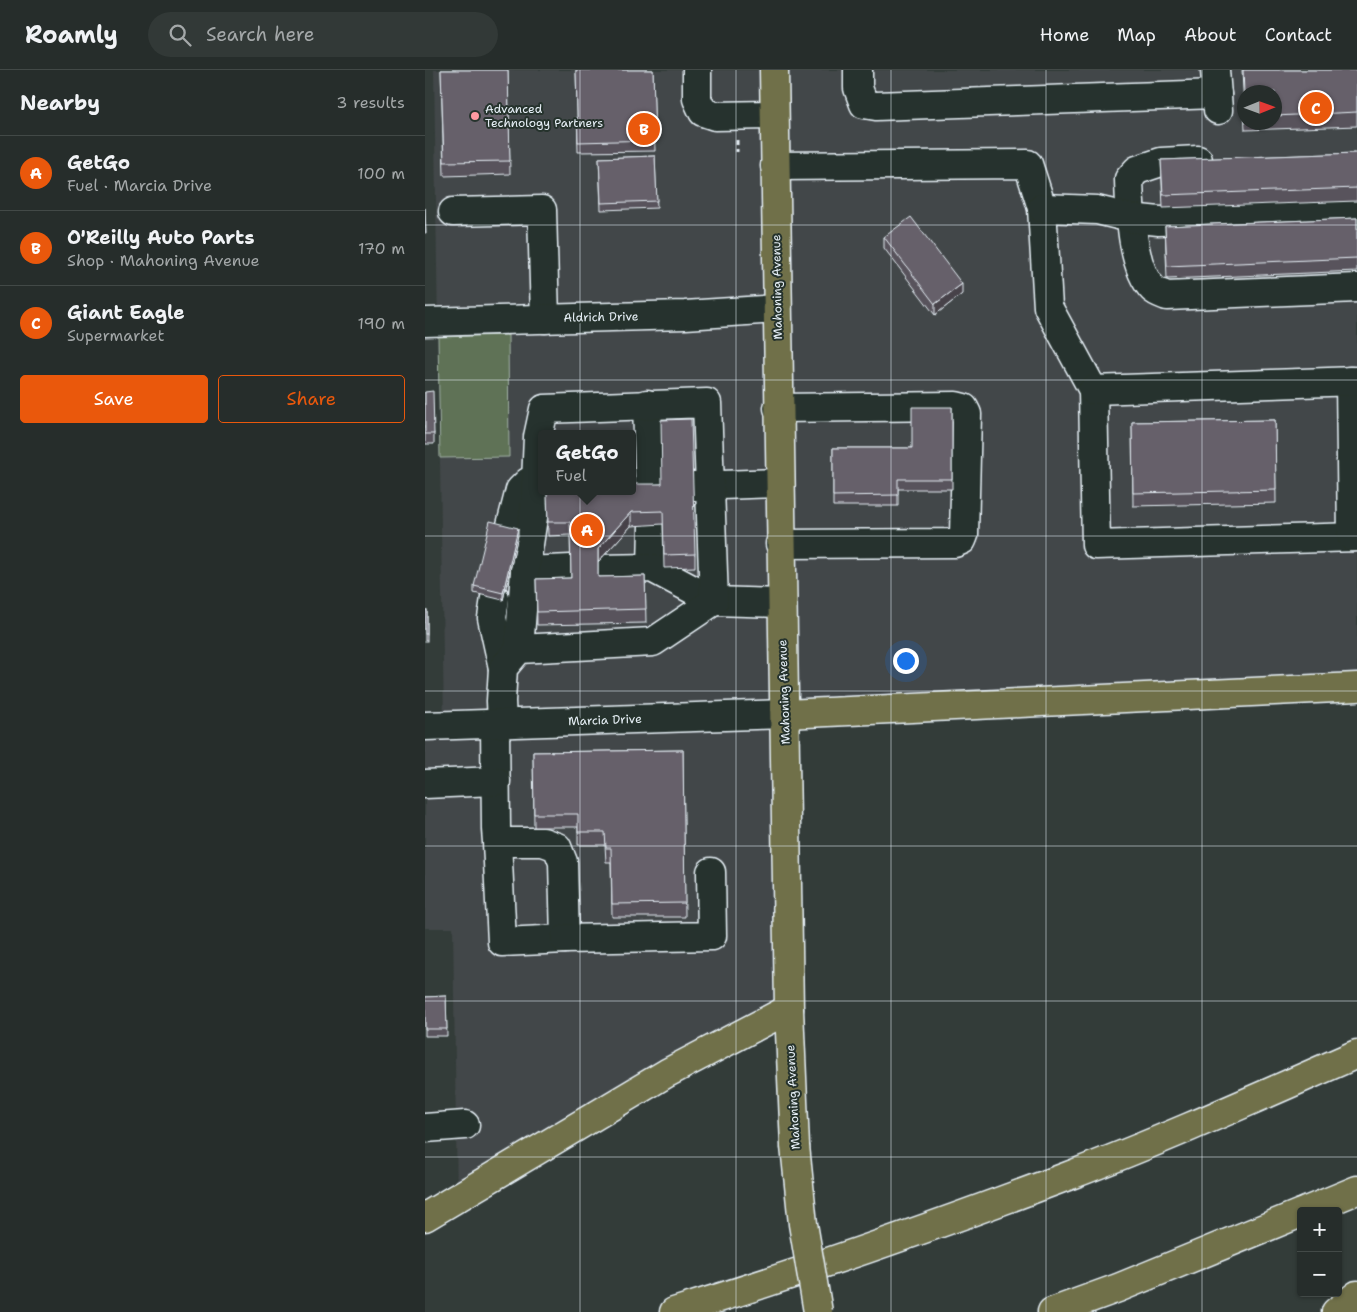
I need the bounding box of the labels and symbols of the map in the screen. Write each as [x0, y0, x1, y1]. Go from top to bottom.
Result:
north arrow [1237, 85, 1282, 130]
pin: C [1300, 89, 1332, 127]
place label: Advanced Technology Partners [485, 101, 603, 131]
marker: Advanced Technology Partners [469, 110, 481, 122]
pin: B [628, 110, 660, 148]
street label: Mahoning Avenue [768, 234, 786, 340]
street label: Aldrich Drive [563, 308, 639, 326]
pin: A [571, 511, 603, 549]
street label: Mahoning Avenue [774, 639, 794, 745]
your location [893, 648, 919, 674]
street label: Marcia Drive [568, 711, 642, 729]
street label: Mahoning Avenue [782, 1044, 804, 1150]

